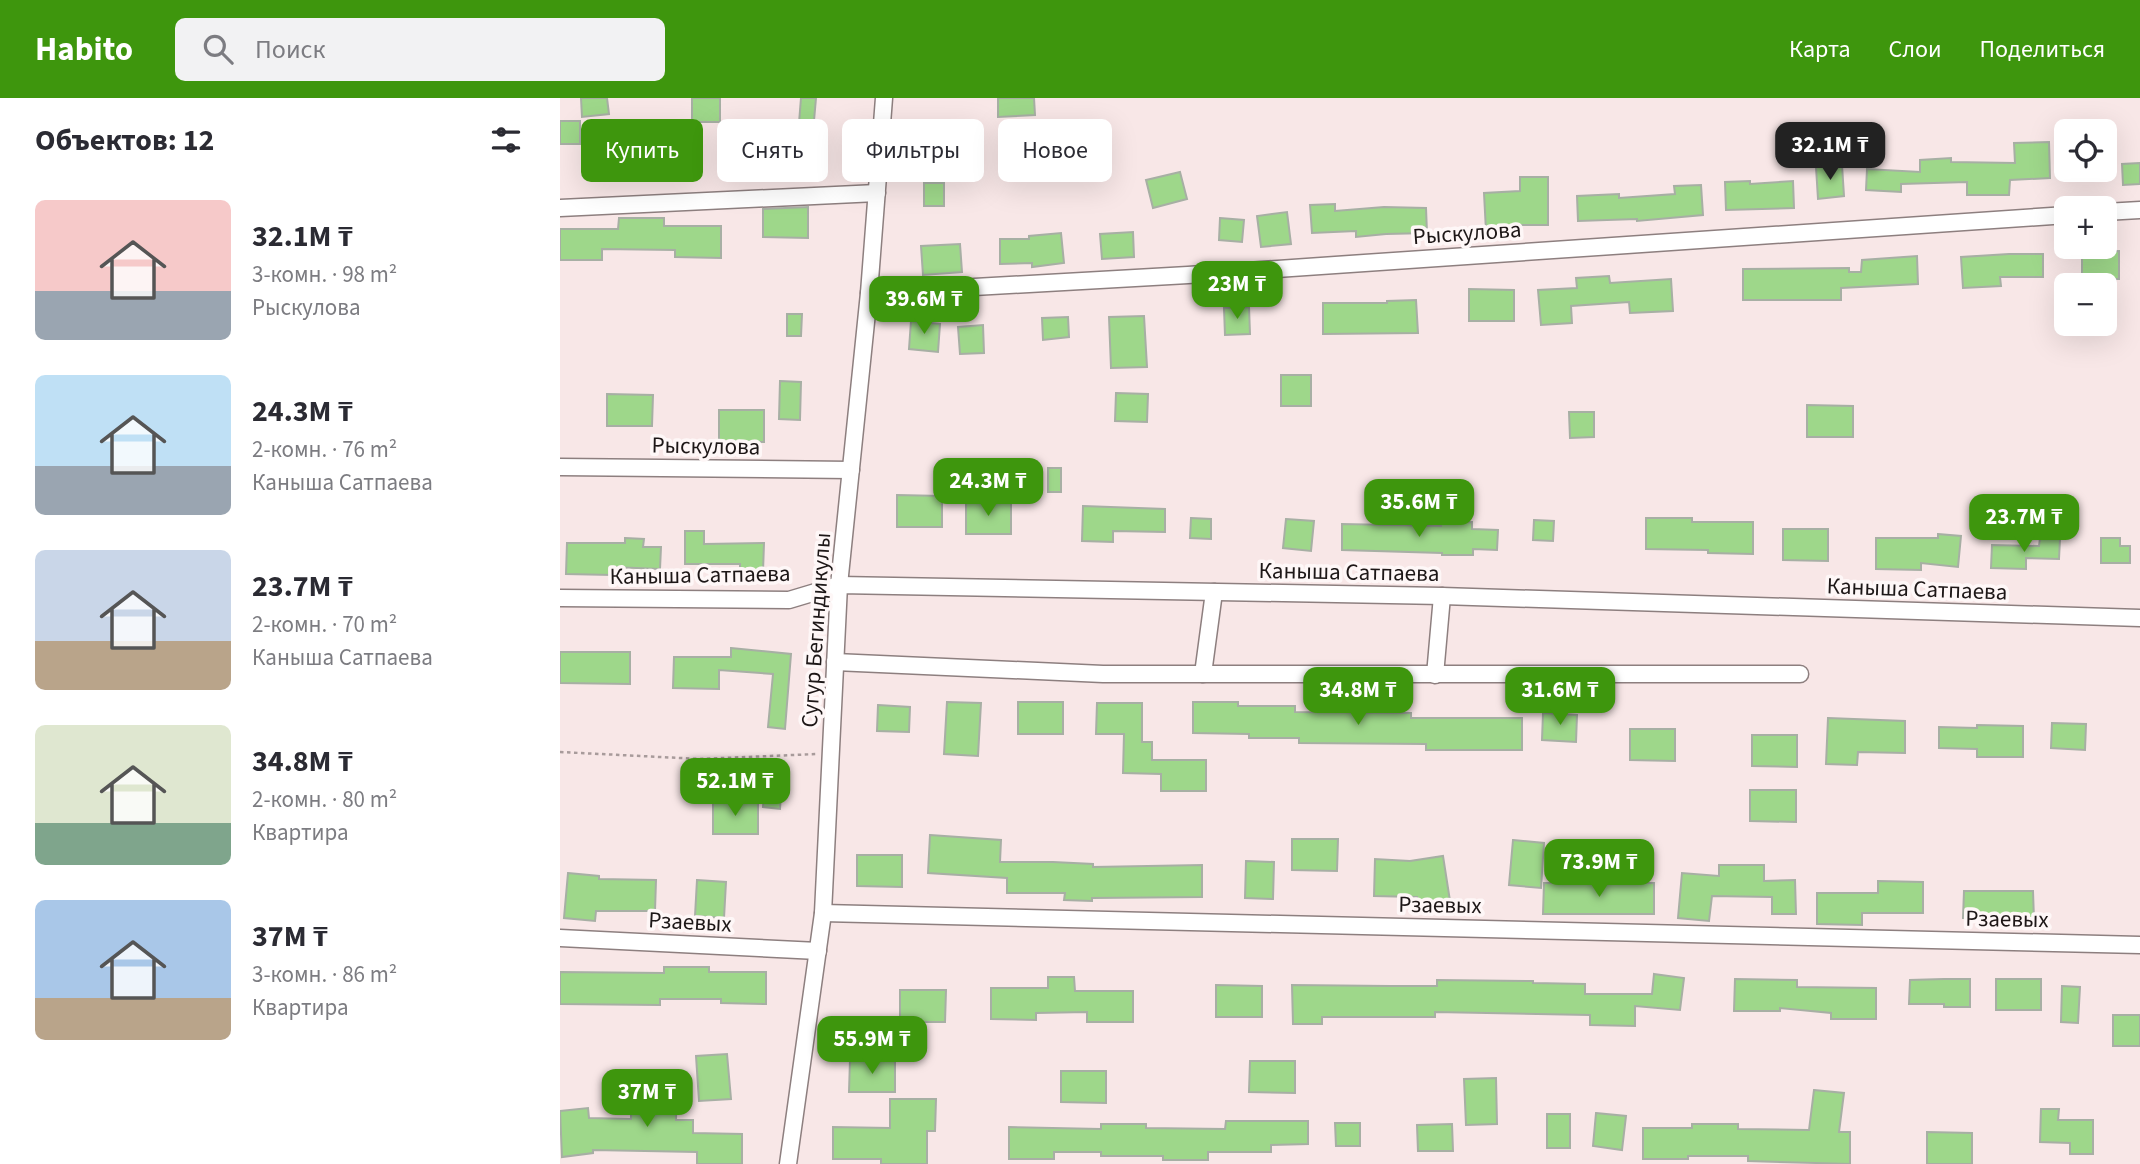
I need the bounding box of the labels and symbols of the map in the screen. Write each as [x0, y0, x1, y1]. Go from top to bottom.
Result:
pin: 32.1M ₸ [1765, 122, 1895, 182]
street label: Рыскулова [1412, 213, 1522, 253]
pin: 23M ₸ [1188, 262, 1286, 321]
pin: 39.6M ₸ [859, 276, 989, 336]
street label: Рыскулова [651, 429, 761, 463]
pin: 24.3M ₸ [923, 458, 1053, 518]
pin: 35.6M ₸ [1354, 480, 1484, 539]
pin: 23.7M ₸ [1959, 494, 2089, 554]
street label: Сугур Бегиндикулы [793, 531, 839, 729]
street label: Каныша Сатпаева [1258, 554, 1440, 590]
street label: Каныша Сатпаева [609, 557, 791, 593]
street label: Каныша Сатпаева [1826, 569, 2008, 609]
pin: 34.8M ₸ [1293, 668, 1423, 727]
pin: 31.6M ₸ [1495, 668, 1625, 727]
pin: 52.1M ₸ [670, 758, 800, 818]
pin: 73.9M ₸ [1534, 840, 1664, 899]
street label: Рзаевых [1398, 888, 1482, 922]
street label: Рзаевых [1965, 902, 2049, 936]
street label: Рзаевых [647, 903, 733, 941]
pin: 55.9M ₸ [807, 1016, 937, 1076]
pin: 37M ₸ [598, 1070, 696, 1129]

